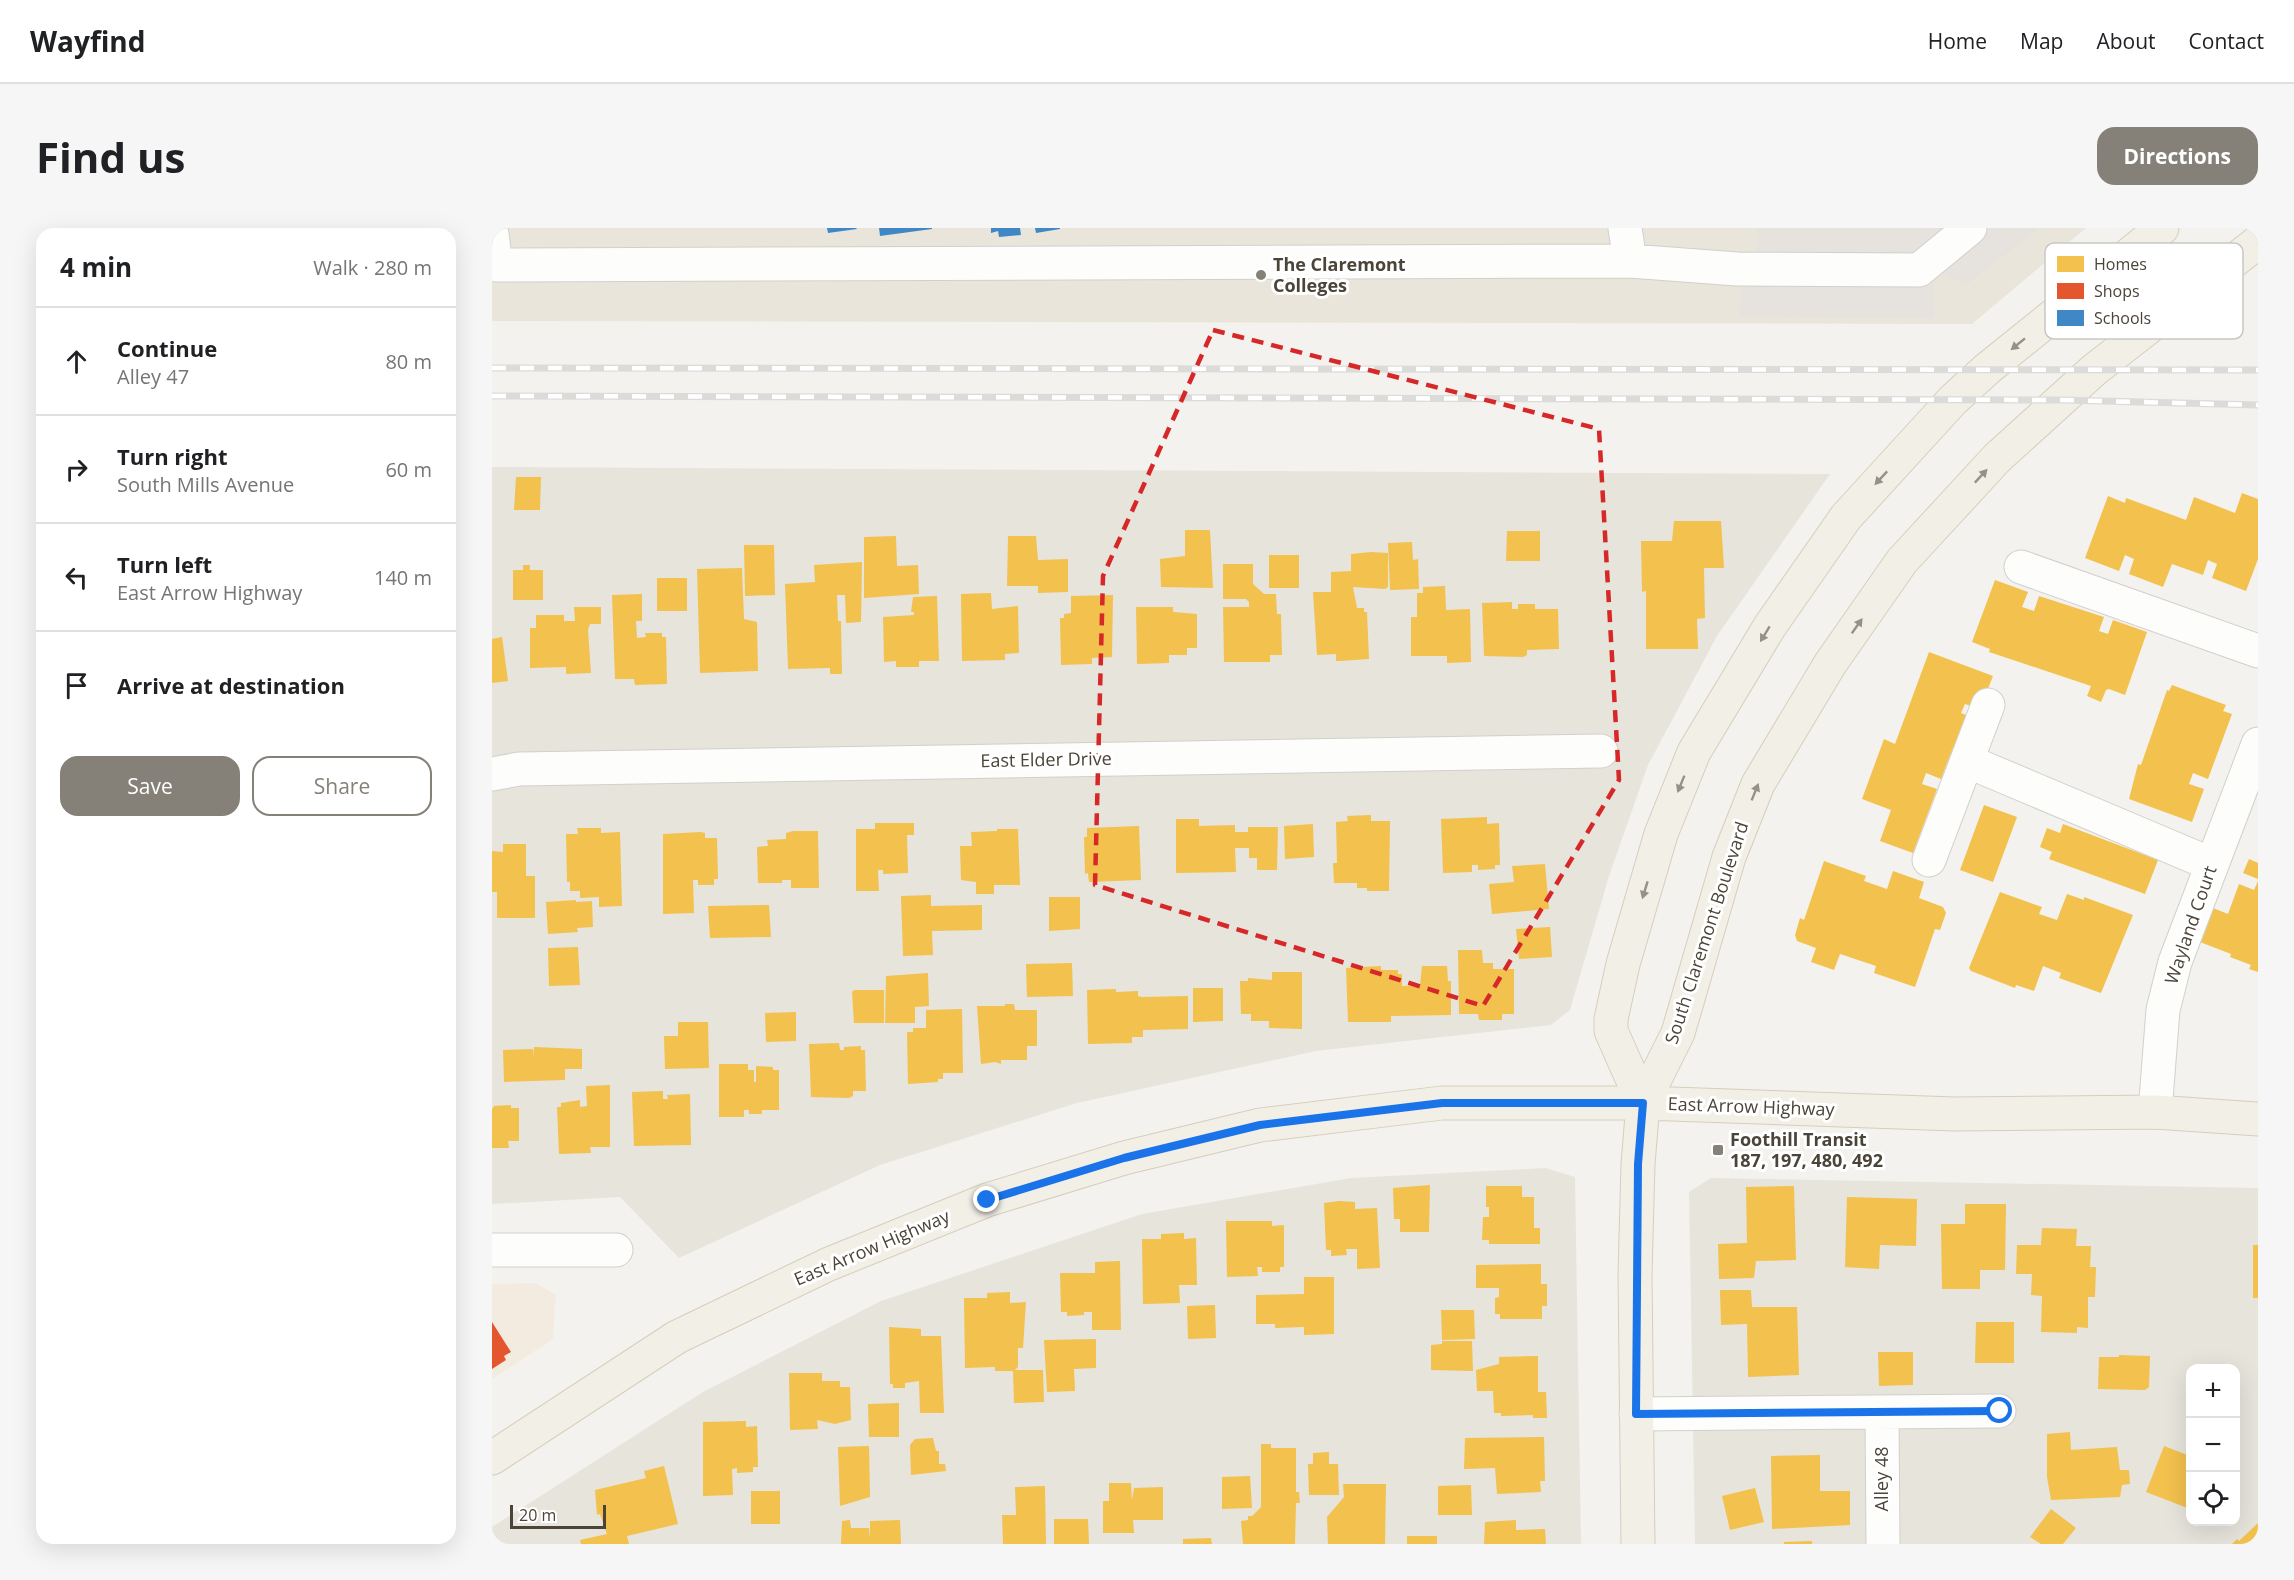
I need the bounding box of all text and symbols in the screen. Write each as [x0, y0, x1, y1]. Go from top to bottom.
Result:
text: Wayfind [30, 22, 145, 60]
text: Home [1928, 27, 1987, 55]
text: Map [2020, 27, 2063, 55]
text: About [2096, 27, 2156, 55]
text: Contact [2189, 27, 2264, 55]
button: Directions [2097, 127, 2258, 185]
text: Find us [36, 128, 185, 185]
legend [2045, 243, 2243, 339]
text: 4 min [60, 249, 132, 285]
place label: The Claremont Colleges [1273, 252, 1406, 297]
text: Homes [2094, 253, 2147, 275]
text: Walk · 280 m [313, 254, 432, 281]
marker: The Claremont Colleges [1254, 268, 1268, 282]
text: Shops [2094, 280, 2140, 302]
text: Schools [2094, 307, 2151, 329]
text: Continue [117, 333, 217, 363]
one-way arrow [2010, 337, 2026, 350]
icon: ahead [60, 345, 93, 378]
text: 80 m [385, 348, 432, 375]
text: Alley 47 [117, 363, 189, 390]
text: Turn right [117, 441, 228, 471]
icon: right [60, 453, 93, 486]
text: 60 m [385, 456, 432, 483]
one-way arrow [1973, 469, 1987, 483]
one-way arrow [1875, 470, 1889, 484]
text: South Mills Avenue [117, 471, 294, 498]
text: Turn left [117, 549, 212, 579]
icon: left [60, 561, 93, 594]
text: 140 m [374, 564, 432, 591]
text: East Arrow Highway [117, 579, 302, 606]
one-way arrow [1851, 618, 1863, 634]
one-way arrow [1760, 626, 1771, 642]
icon: arrive [60, 669, 93, 702]
text: Arrive at destination [117, 670, 345, 700]
street label: East Elder Drive [980, 746, 1112, 772]
button: Save [60, 756, 240, 816]
button: Share [252, 756, 432, 816]
one-way arrow [1676, 775, 1685, 793]
one-way arrow [1751, 783, 1760, 801]
street label: South Claremont Boulevard [1659, 818, 1753, 1047]
street label: Wayland Court [2159, 862, 2222, 987]
one-way arrow [1640, 881, 1649, 899]
street label: East Arrow Highway [1667, 1091, 1836, 1121]
place label: Foothill Transit 187, 197, 480, 492 [1730, 1127, 1883, 1172]
marker: Foothill Transit 187, 197, 480, 492 [1711, 1143, 1725, 1157]
route end [973, 1186, 999, 1212]
street label: East Arrow Highway [790, 1203, 954, 1291]
map controls [2186, 1364, 2240, 1526]
button: + [2186, 1364, 2240, 1418]
route start [1986, 1397, 2012, 1423]
button: − [2186, 1418, 2240, 1472]
street label: Alley 48 [1869, 1447, 1893, 1511]
button: locate [2186, 1472, 2240, 1526]
scale bar [510, 1502, 606, 1530]
text: 20 m [519, 1504, 556, 1526]

